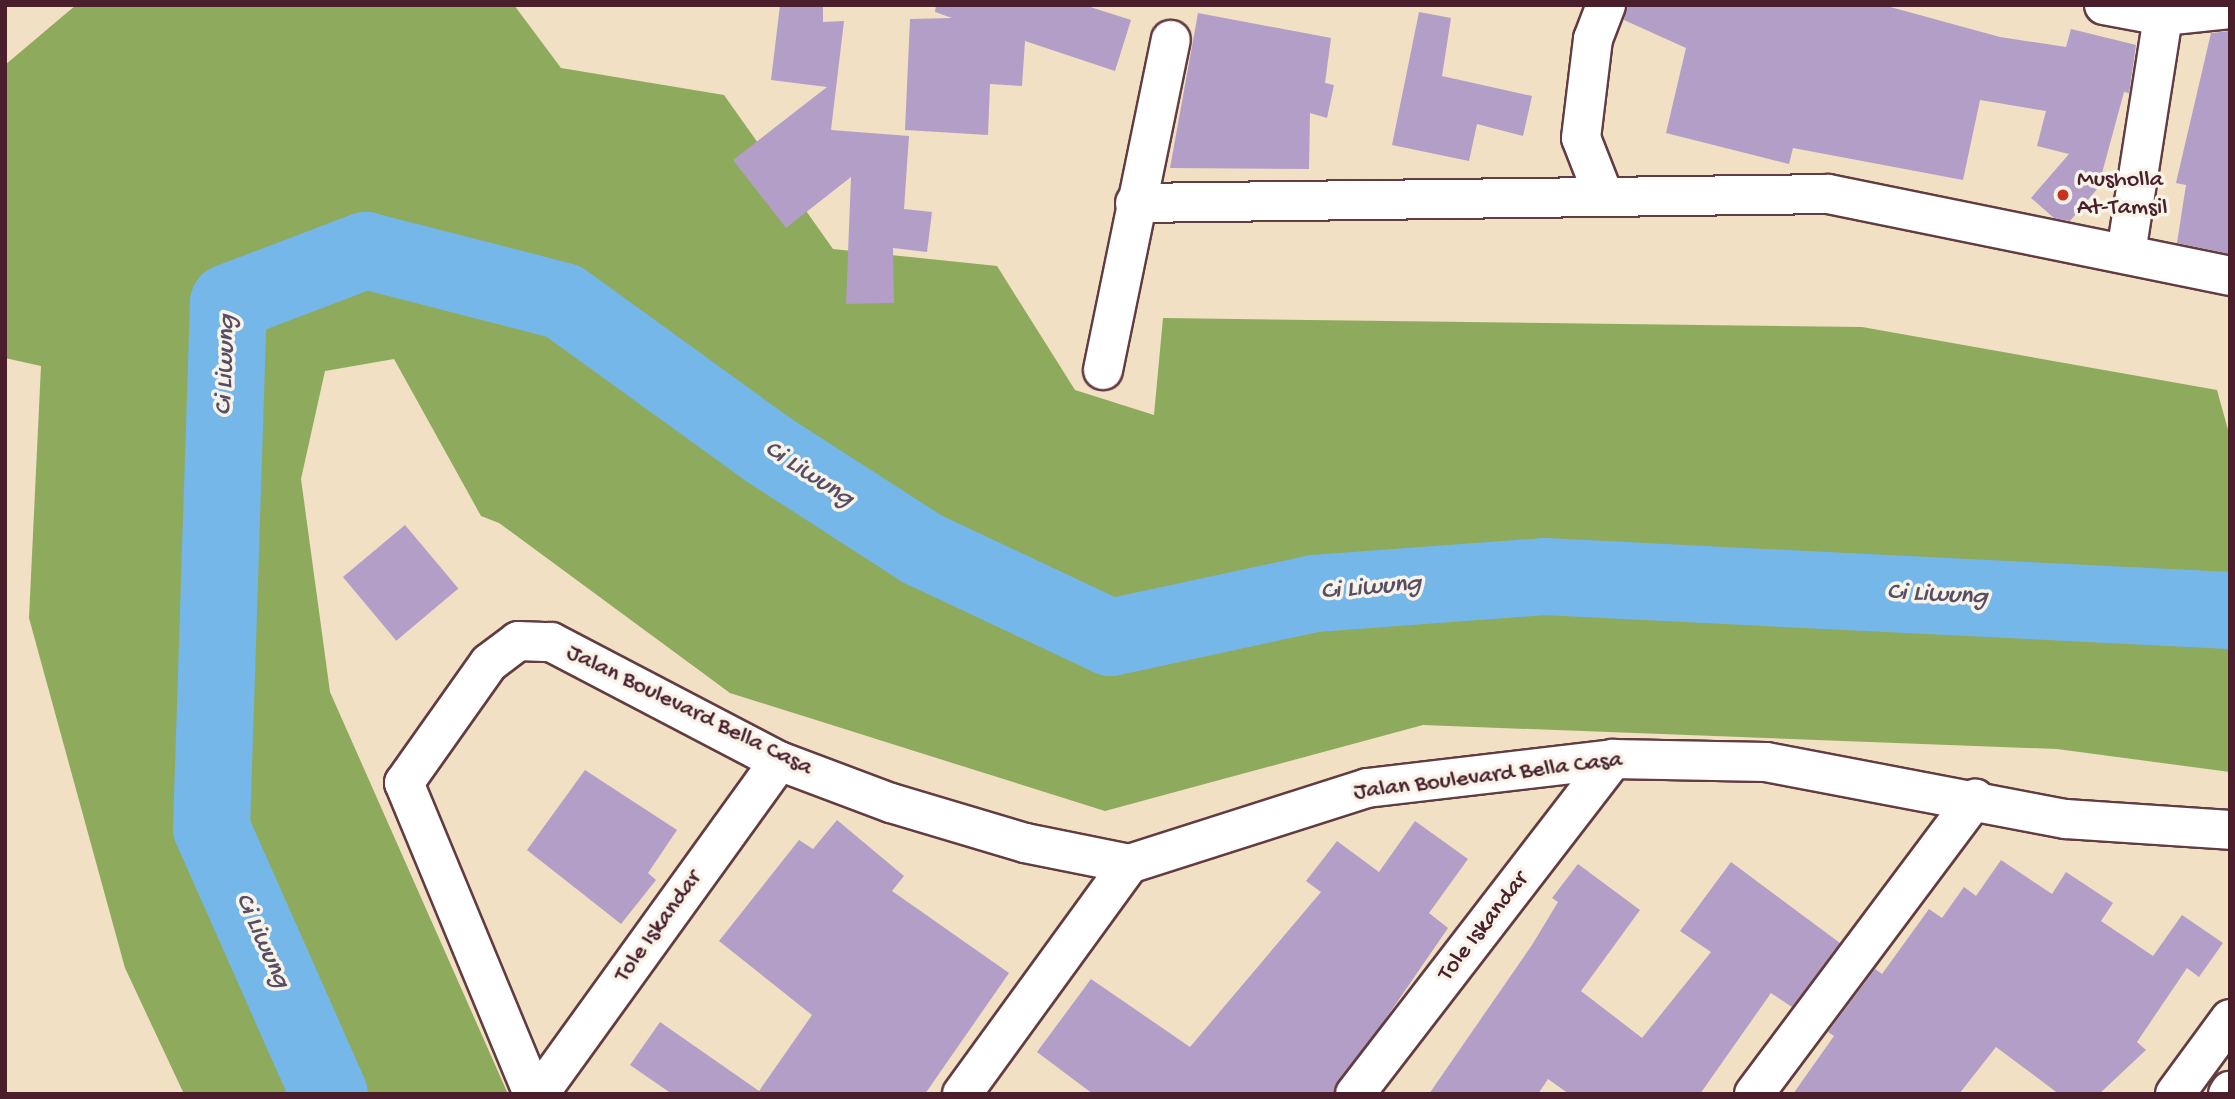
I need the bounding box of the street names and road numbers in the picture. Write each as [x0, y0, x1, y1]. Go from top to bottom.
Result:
street label: Jalan Boulevard Bella Casa [561, 639, 817, 783]
street label: Jalan Boulevard Bella Casa [1352, 746, 1624, 808]
street label: Tole Iskandar [609, 866, 709, 988]
street label: Tole Iskandar [1432, 867, 1536, 987]

